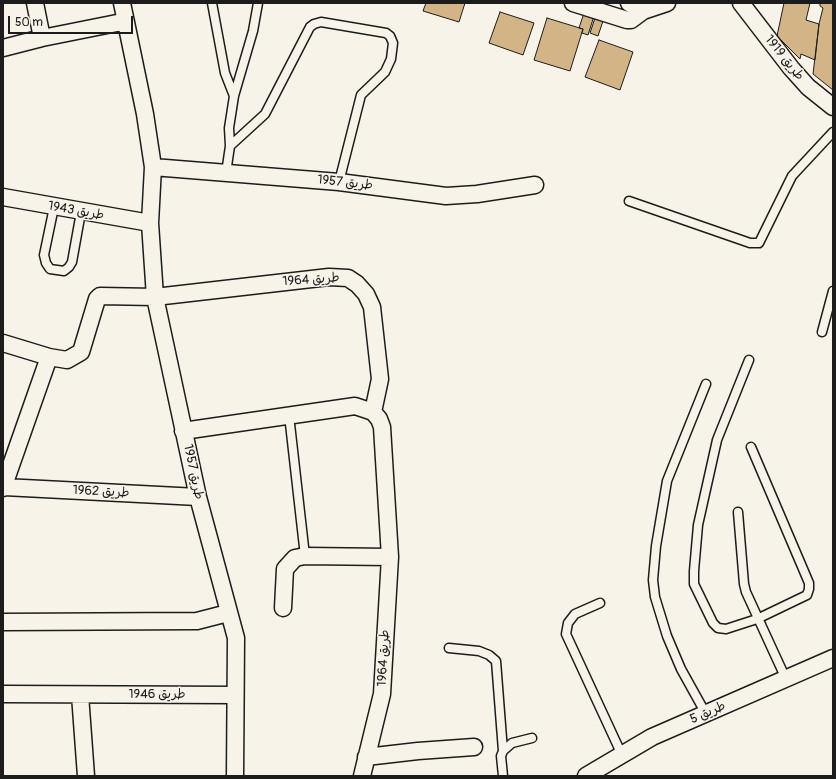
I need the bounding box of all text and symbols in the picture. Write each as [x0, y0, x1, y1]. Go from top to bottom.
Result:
scale bar [10, 8, 135, 34]
text: 50 m [15, 15, 43, 30]
street label: طريق 1919 [761, 32, 807, 84]
street label: طريق 1957 [316, 172, 374, 194]
street label: طريق 1943 [47, 198, 105, 224]
street label: طريق 1964 [282, 270, 340, 290]
street label: طريق 1957 [180, 443, 206, 501]
street label: طريق 1962 [72, 483, 130, 501]
street label: طريق 1964 [375, 629, 393, 687]
street label: طريق 1946 [128, 687, 186, 703]
street label: طريق 5 [688, 698, 728, 728]

